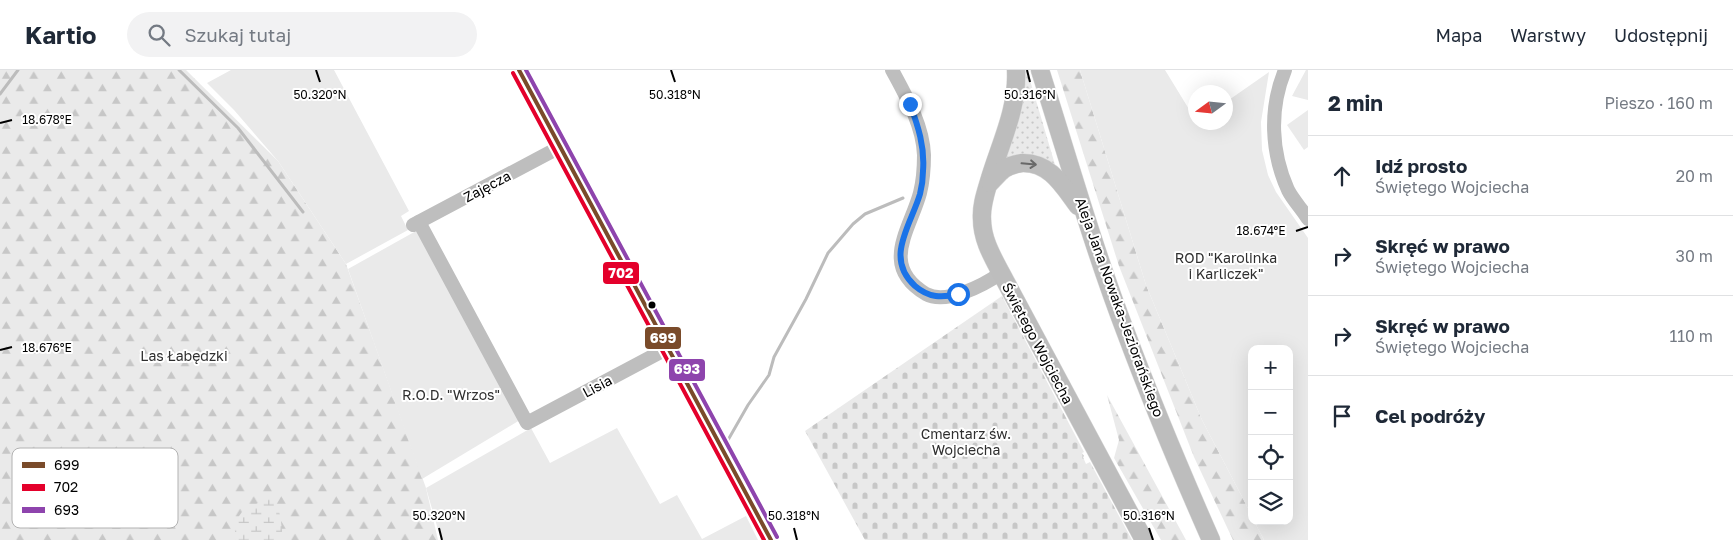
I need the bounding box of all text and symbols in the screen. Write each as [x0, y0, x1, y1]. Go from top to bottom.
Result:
search box [127, 12, 477, 57]
text: Kartio [25, 20, 97, 49]
icon: search [145, 21, 173, 49]
text: Szukaj tutaj [185, 23, 291, 46]
text: Mapa [1435, 24, 1482, 46]
text: Warstwy [1510, 24, 1586, 46]
text: Udostępnij [1614, 24, 1708, 46]
north arrow [1188, 85, 1233, 130]
text: 50.320°N [293, 87, 347, 102]
text: 50.318°N [649, 87, 701, 102]
text: 50.316°N [1004, 87, 1056, 102]
text: 2 min [1328, 90, 1383, 116]
route end [899, 93, 922, 116]
text: Pieszo · 160 m [1604, 93, 1713, 113]
text: 18.678°E [22, 112, 72, 127]
text: Idź prosto [1375, 154, 1467, 177]
one-way arrow [1020, 159, 1036, 169]
icon: ahead [1328, 162, 1356, 190]
text: 20 m [1676, 166, 1713, 186]
street label: Zajęcza [461, 167, 513, 205]
text: Świętego Wojciecha [1375, 177, 1529, 197]
street label: Aleja Jana Nowaka-Jeziorańskiego [1072, 195, 1168, 419]
text: 18.674°E [1236, 223, 1286, 238]
text: Skręć w prawo [1375, 234, 1510, 257]
icon: right [1328, 242, 1356, 270]
text: 30 m [1676, 246, 1713, 266]
park label: ROD "Karolinka i Karliczek" [1175, 249, 1277, 282]
text: Świętego Wojciecha [1375, 257, 1529, 277]
line badge: 702 [602, 261, 640, 285]
text: 702 [608, 264, 634, 281]
street label: Świętego Wojciecha [999, 279, 1077, 407]
route start [947, 283, 970, 306]
unlabelled marker [647, 300, 657, 310]
text: Skręć w prawo [1375, 314, 1510, 337]
icon: right [1328, 322, 1356, 350]
line badge: 699 [644, 326, 682, 350]
text: 110 m [1669, 326, 1713, 346]
text: 699 [650, 329, 676, 346]
text: Świętego Wojciecha [1375, 337, 1529, 357]
text: 18.676°E [22, 340, 72, 355]
map controls [1248, 345, 1293, 525]
button: + [1248, 345, 1293, 390]
park label: Las Łabędzki [140, 347, 228, 364]
line badge: 693 [668, 358, 706, 382]
text: 693 [674, 360, 700, 377]
street label: Lisia [579, 371, 615, 401]
park label: R.O.D. "Wrzos" [402, 386, 500, 403]
button: − [1248, 390, 1293, 435]
icon: arrive [1328, 402, 1356, 430]
text: Cel podróży [1375, 404, 1485, 427]
park label: Cmentarz św. Wojciecha [921, 425, 1011, 458]
button: locate [1248, 435, 1293, 480]
legend [12, 448, 178, 528]
text: 699 [54, 456, 79, 473]
text: 702 [54, 478, 78, 495]
button: layers [1248, 480, 1293, 525]
text: 693 [54, 501, 79, 518]
text: 50.320°N [412, 508, 466, 523]
text: 50.318°N [768, 508, 820, 523]
text: 50.316°N [1123, 508, 1175, 523]

